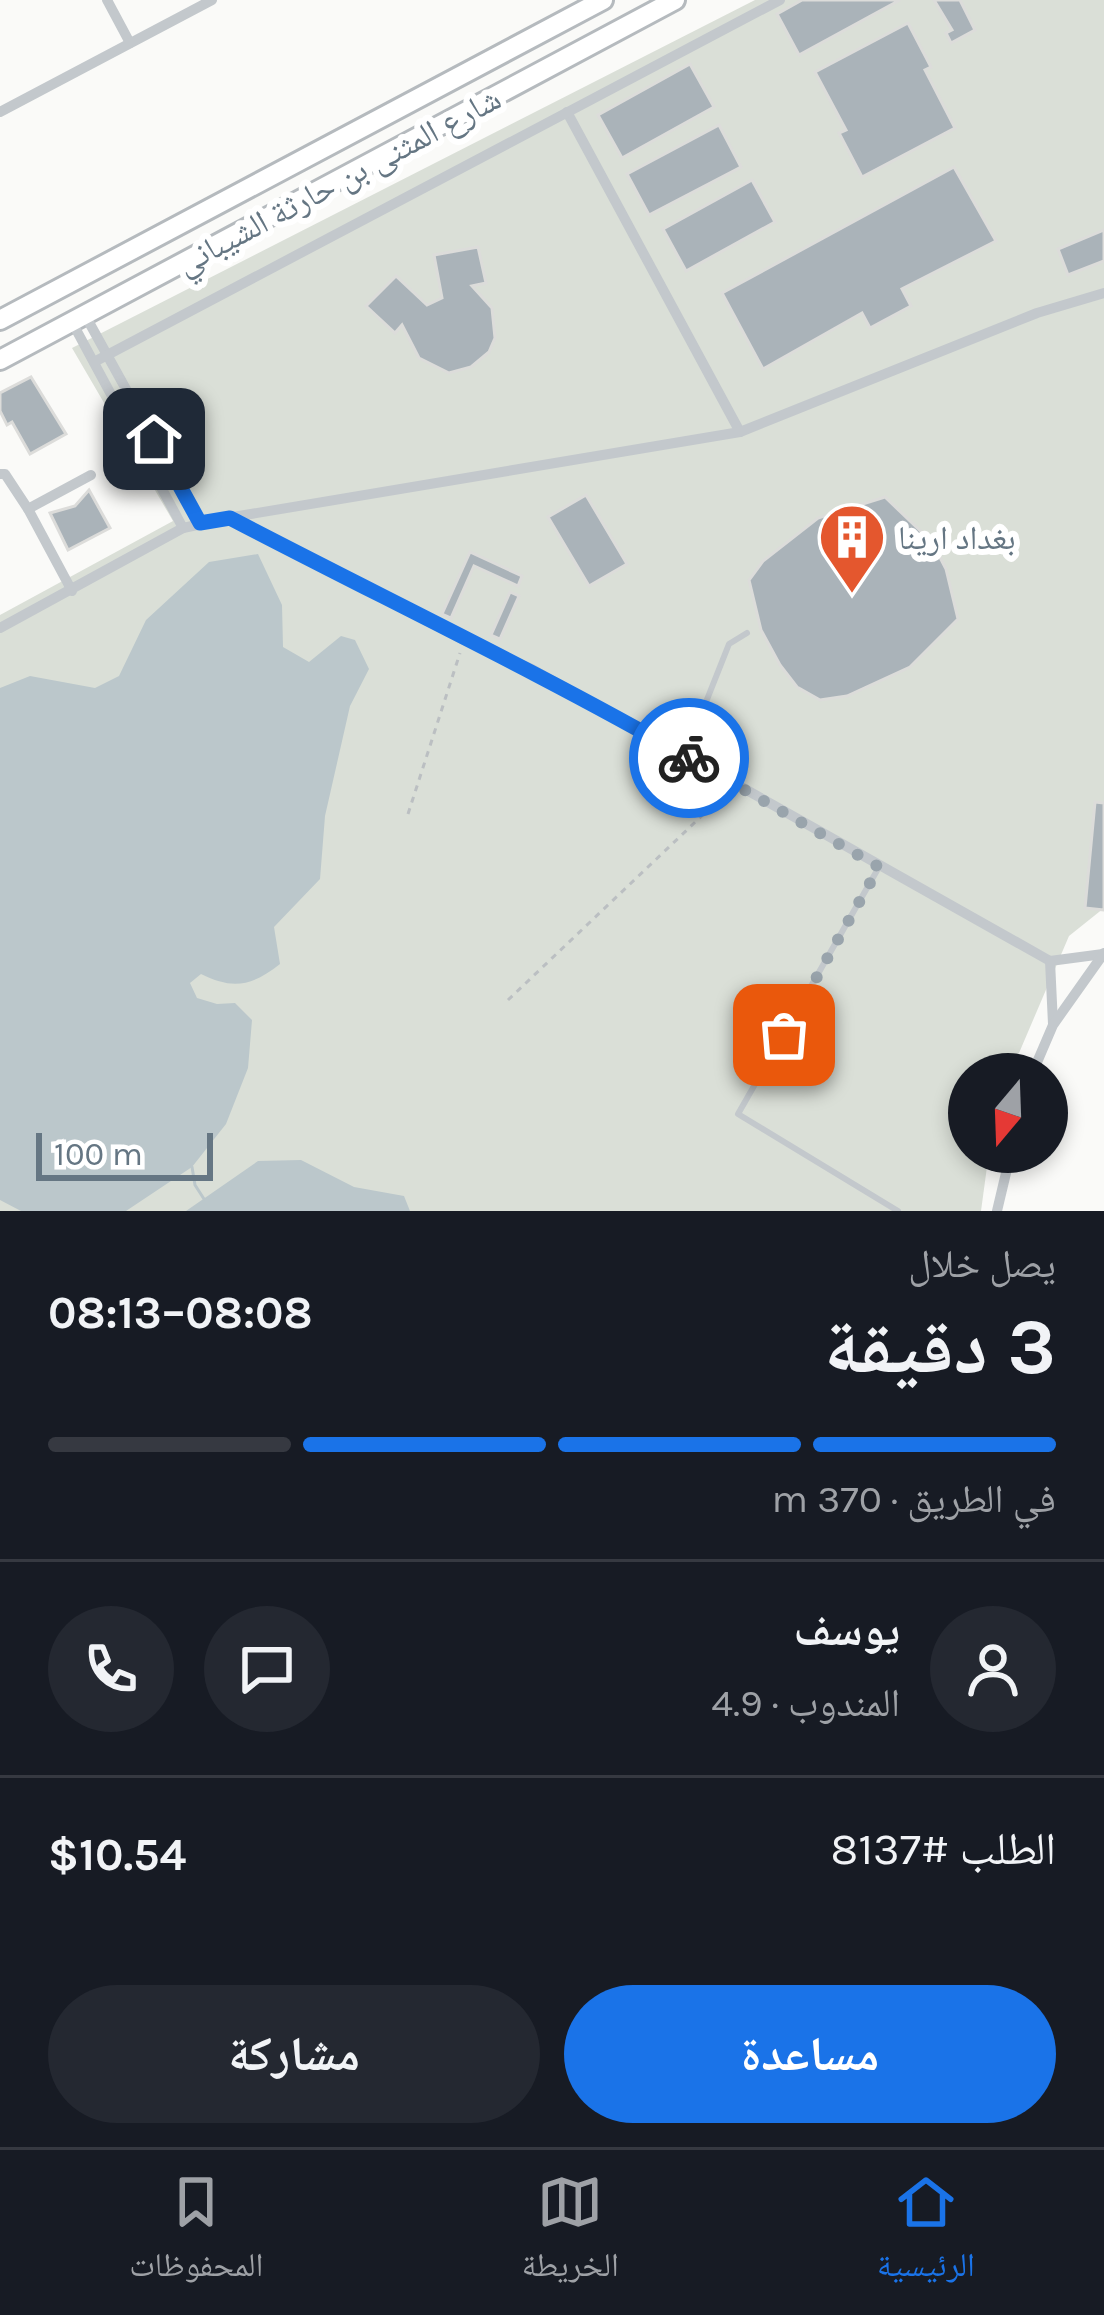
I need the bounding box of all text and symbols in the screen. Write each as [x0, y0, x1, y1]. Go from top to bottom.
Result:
street label: شارع المثنى بن حارثة الشيباني [170, 79, 510, 288]
pin [103, 388, 205, 490]
icon: home [121, 406, 187, 472]
building icon: بغداد ارينا [817, 502, 887, 596]
place label: بغداد ارينا [898, 519, 1016, 557]
courier [629, 698, 749, 818]
icon: bike [656, 725, 722, 791]
pin [733, 984, 835, 1086]
icon: bag [751, 1002, 817, 1068]
north arrow [948, 1053, 1068, 1173]
map controls [948, 1053, 1068, 1173]
scale bar [36, 1127, 213, 1180]
text: 100 m [54, 1135, 143, 1173]
text: يصل خلال [908, 1241, 1056, 1287]
text: 08:08–08:13 [48, 1287, 313, 1339]
text: 3 دقيقة [824, 1301, 1056, 1393]
text: في الطريق · 370 m [772, 1476, 1056, 1522]
text: يوسف [794, 1604, 900, 1656]
button: phone [48, 1606, 174, 1732]
button: chat [204, 1606, 330, 1732]
button: person [930, 1606, 1056, 1732]
text: المندوب · 4.9 [711, 1680, 900, 1726]
text: الطلب #8137 [831, 1823, 1056, 1875]
text: $10.54 [48, 1829, 186, 1881]
button: مشاركة [48, 1985, 540, 2123]
button: مساعدة [564, 1985, 1056, 2123]
tab: المحفوظات [129, 2169, 263, 2297]
tab: الخريطة [522, 2169, 619, 2297]
tab: الرئيسية [877, 2169, 975, 2297]

